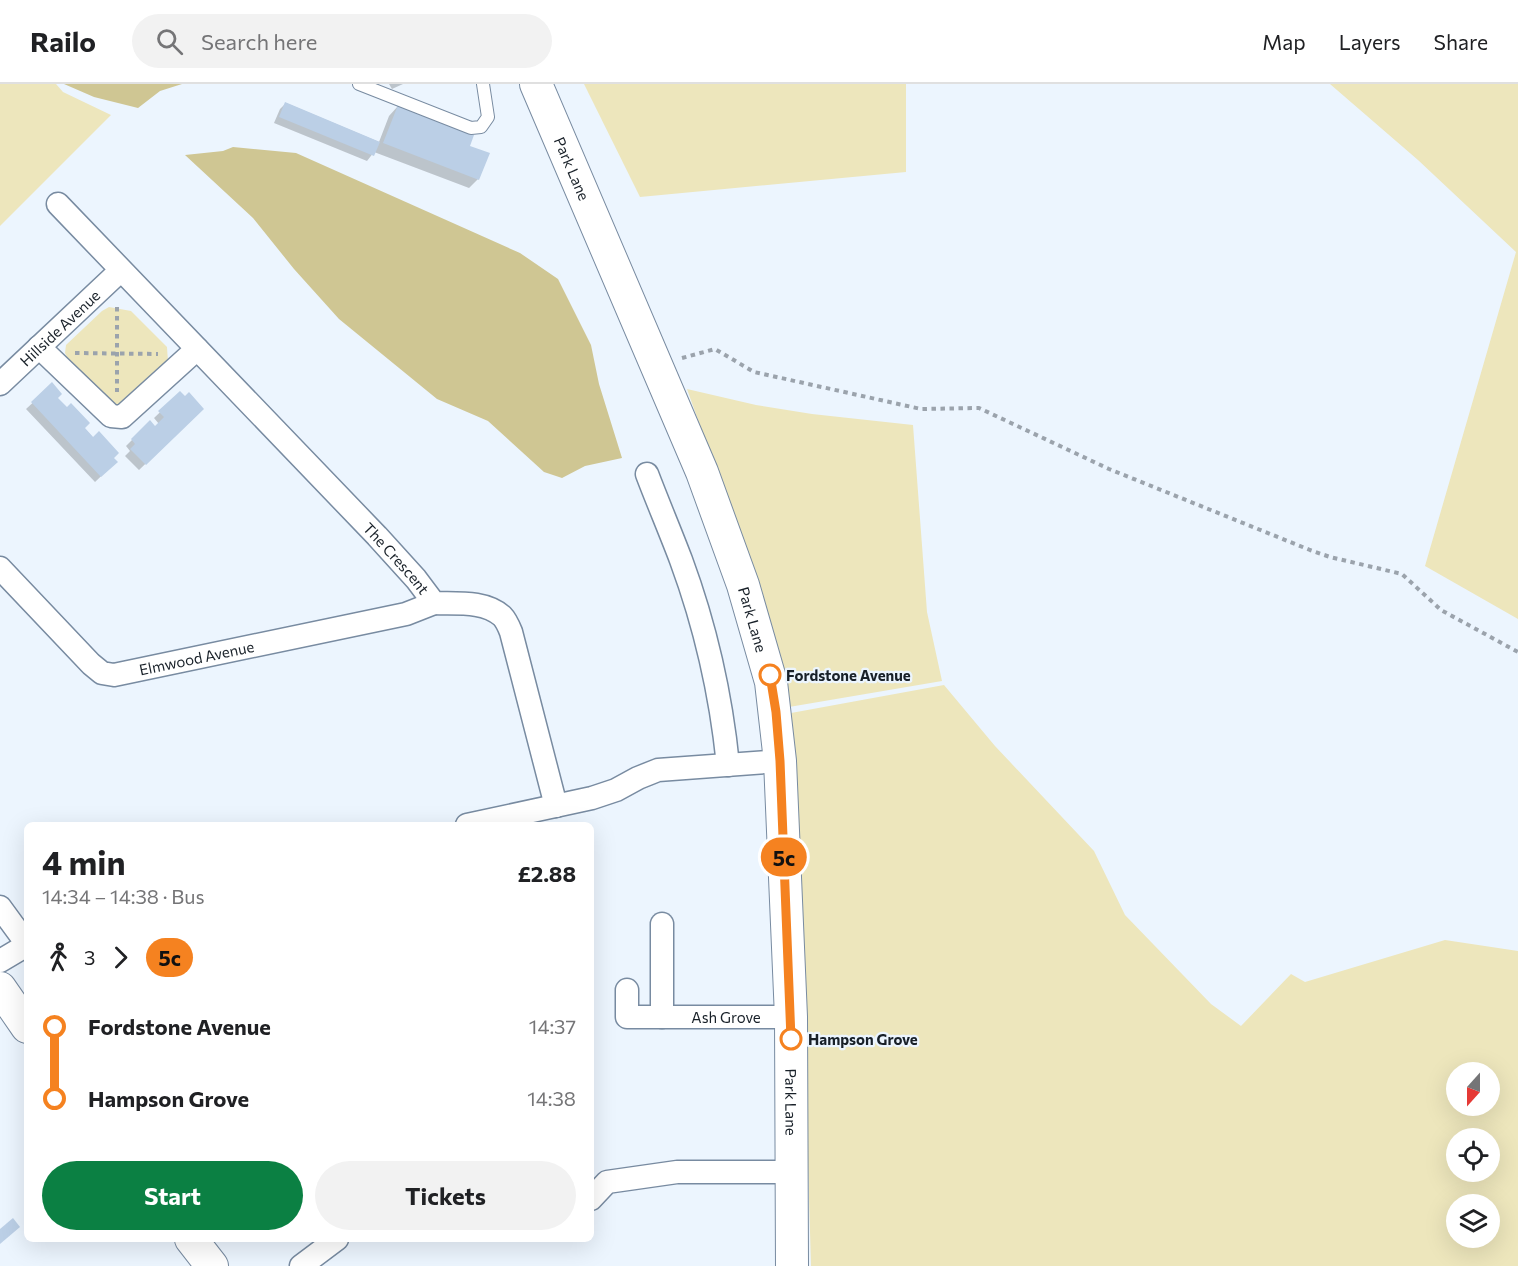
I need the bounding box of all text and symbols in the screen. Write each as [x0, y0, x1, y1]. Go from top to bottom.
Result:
search box [132, 14, 552, 68]
text: Railo [30, 24, 96, 58]
icon: search [153, 25, 186, 58]
text: Search here [201, 28, 317, 55]
text: Map [1262, 29, 1306, 54]
text: Layers [1339, 29, 1401, 54]
text: Share [1434, 29, 1488, 54]
street label: Park Lane [551, 134, 594, 203]
street label: Hillside Avenue [16, 286, 103, 370]
street label: The Crescent [360, 519, 433, 598]
street label: Park Lane [735, 585, 771, 654]
street label: Elmwood Avenue [137, 637, 256, 679]
marker: Fordstone Avenue [759, 664, 781, 686]
place label: Fordstone Avenue [786, 666, 911, 684]
line badge: 5c [757, 838, 811, 876]
text: 4 min [42, 841, 126, 882]
text: 5c [773, 845, 795, 870]
text: £2.88 [517, 860, 576, 887]
text: 14:34 – 14:38 · Bus [42, 884, 205, 908]
icon: walk [42, 941, 75, 974]
icon: forward [104, 941, 137, 974]
text: 3 [84, 945, 95, 969]
text: 5c [158, 945, 181, 970]
street label: Ash Grove [691, 1008, 761, 1026]
text: Fordstone Avenue [88, 1013, 271, 1040]
text: 14:37 [529, 1014, 576, 1038]
marker: Hampson Grove [780, 1028, 802, 1050]
place label: Hampson Grove [808, 1030, 918, 1048]
north arrow [1446, 1062, 1500, 1116]
map controls [1446, 1062, 1500, 1248]
street label: Park Lane [782, 1068, 800, 1136]
text: Hampson Grove [88, 1085, 249, 1112]
text: 14:38 [527, 1086, 576, 1110]
button: locate [1446, 1128, 1500, 1182]
button: Start [42, 1161, 303, 1230]
button: Tickets [315, 1161, 576, 1230]
button: layers [1446, 1194, 1500, 1248]

